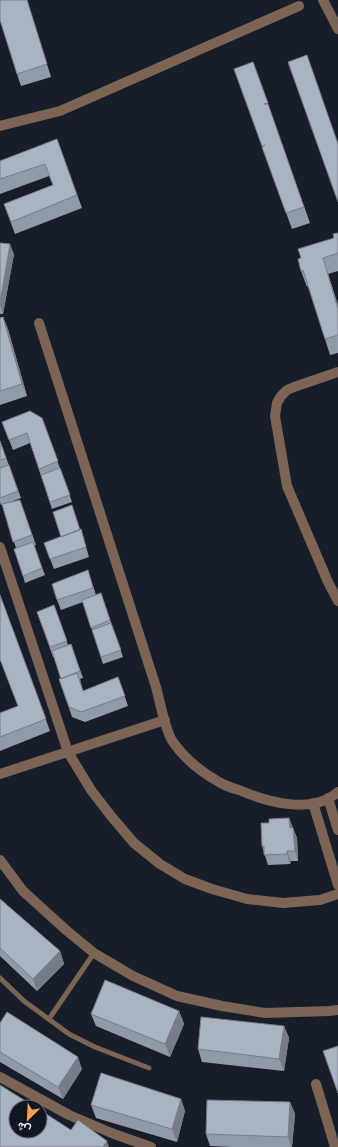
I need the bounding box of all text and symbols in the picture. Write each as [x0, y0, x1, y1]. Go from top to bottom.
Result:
north arrow [8, 1099, 48, 1139]
text: ش [15, 1119, 33, 1137]

